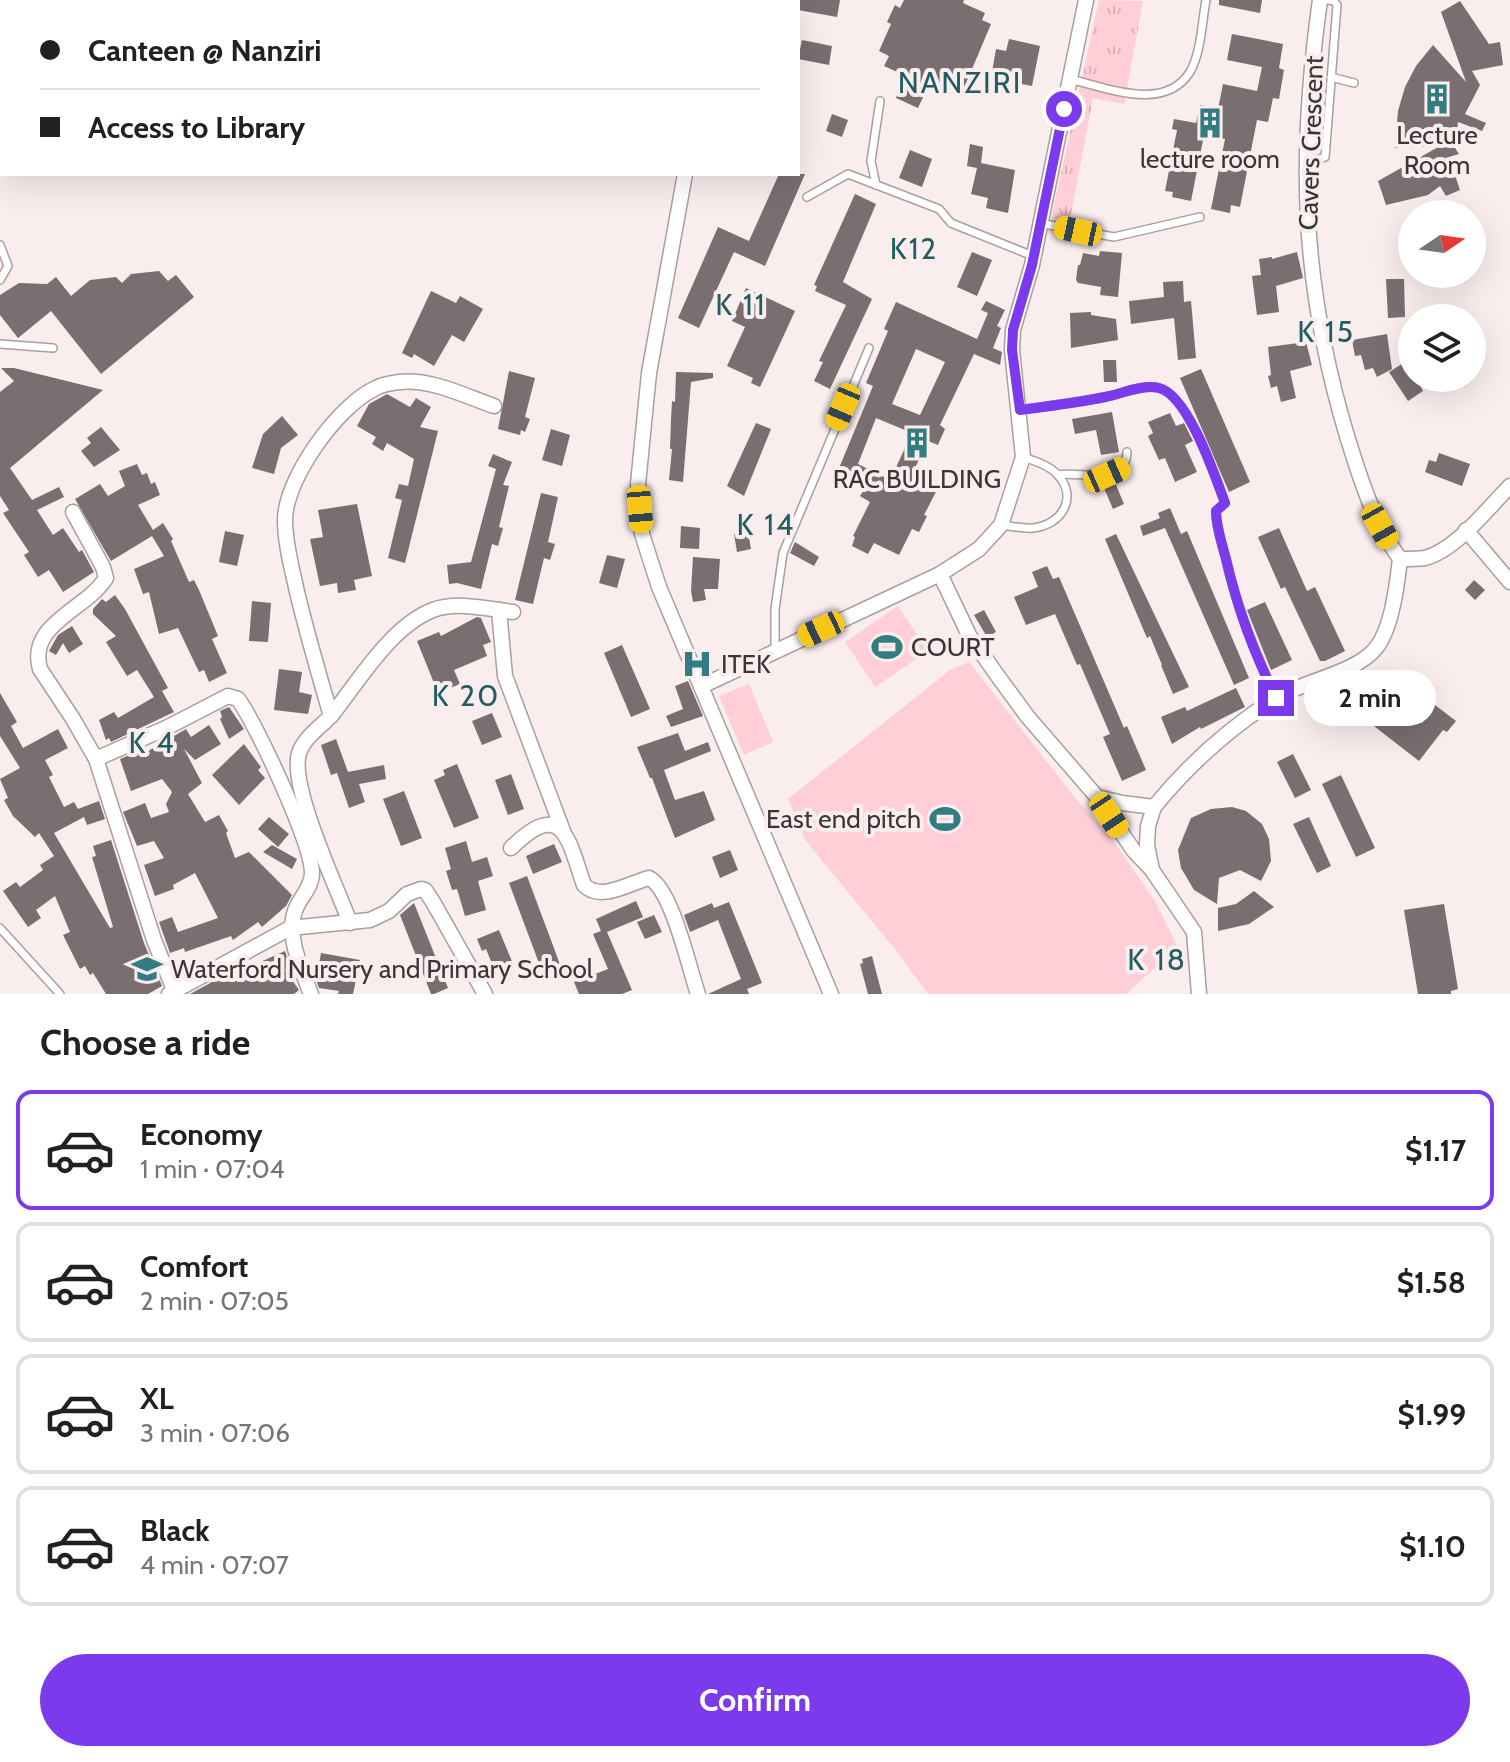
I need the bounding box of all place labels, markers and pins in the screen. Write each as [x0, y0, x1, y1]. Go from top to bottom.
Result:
building icon: Lecture Room [1420, 82, 1454, 116]
building icon: lecture room [1193, 106, 1227, 140]
place label: Lecture Room [1396, 119, 1478, 181]
place label: lecture room [1140, 143, 1280, 175]
building icon: RAC BUILDING [900, 426, 934, 460]
place label: RAC BUILDING [833, 463, 1001, 495]
sports icon: COURT [870, 630, 904, 664]
place label: COURT [911, 631, 995, 663]
hospital icon: ITEK [680, 647, 714, 681]
place label: ITEK [721, 648, 771, 680]
sports icon: East end pitch [928, 802, 962, 836]
place label: East end pitch [766, 803, 921, 835]
school or university icon: Waterford Nursery and Primary School [130, 952, 164, 986]
place label: Waterford Nursery and Primary School [171, 953, 593, 985]

